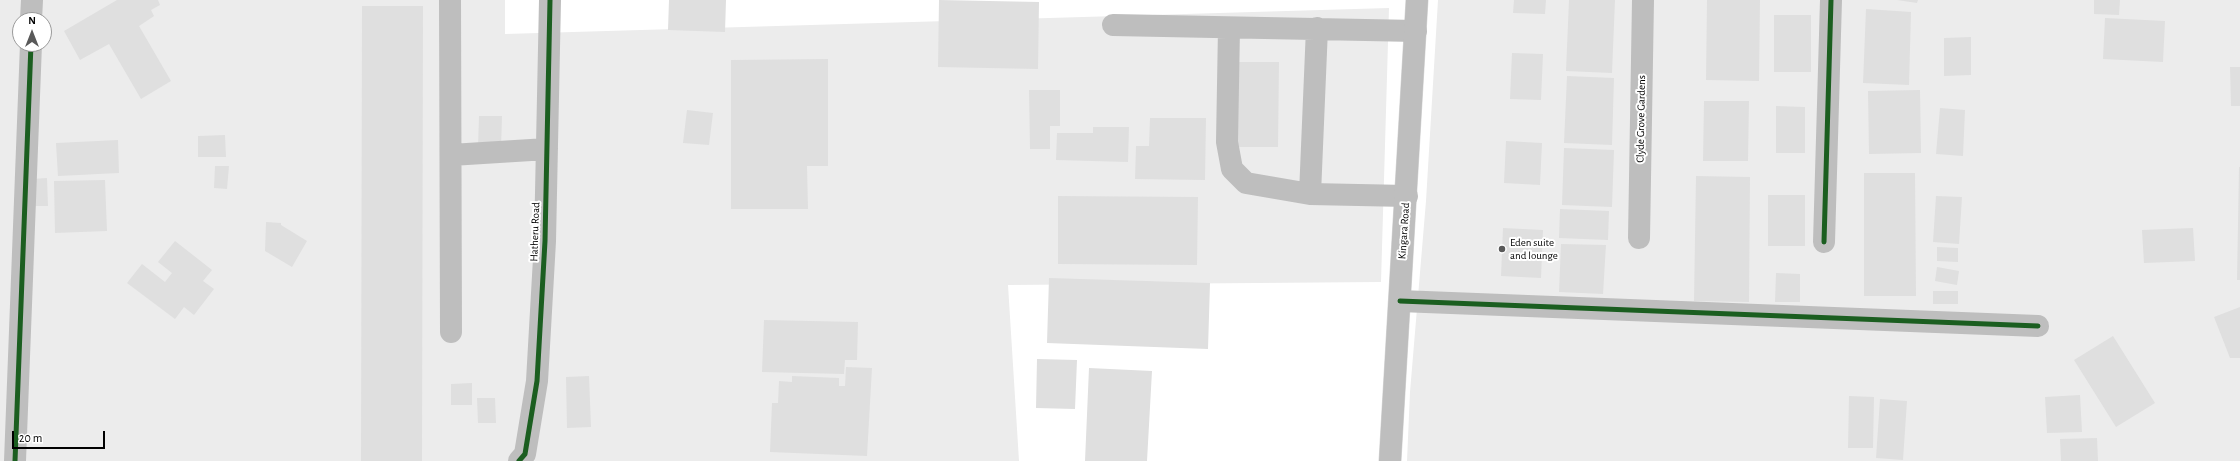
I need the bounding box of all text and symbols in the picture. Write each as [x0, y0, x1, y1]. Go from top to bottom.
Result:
north arrow [12, 12, 52, 52]
text: N [28, 15, 36, 26]
street label: Clyde Grove Gardens [1634, 75, 1648, 163]
street label: Hatheru Road [527, 202, 543, 262]
street label: Kingara Road [1395, 202, 1413, 260]
place label: Eden suite and lounge [1510, 236, 1558, 262]
marker: Eden suite and lounge [1497, 244, 1507, 254]
scale bar [14, 423, 107, 449]
text: 20 m [19, 432, 42, 444]

